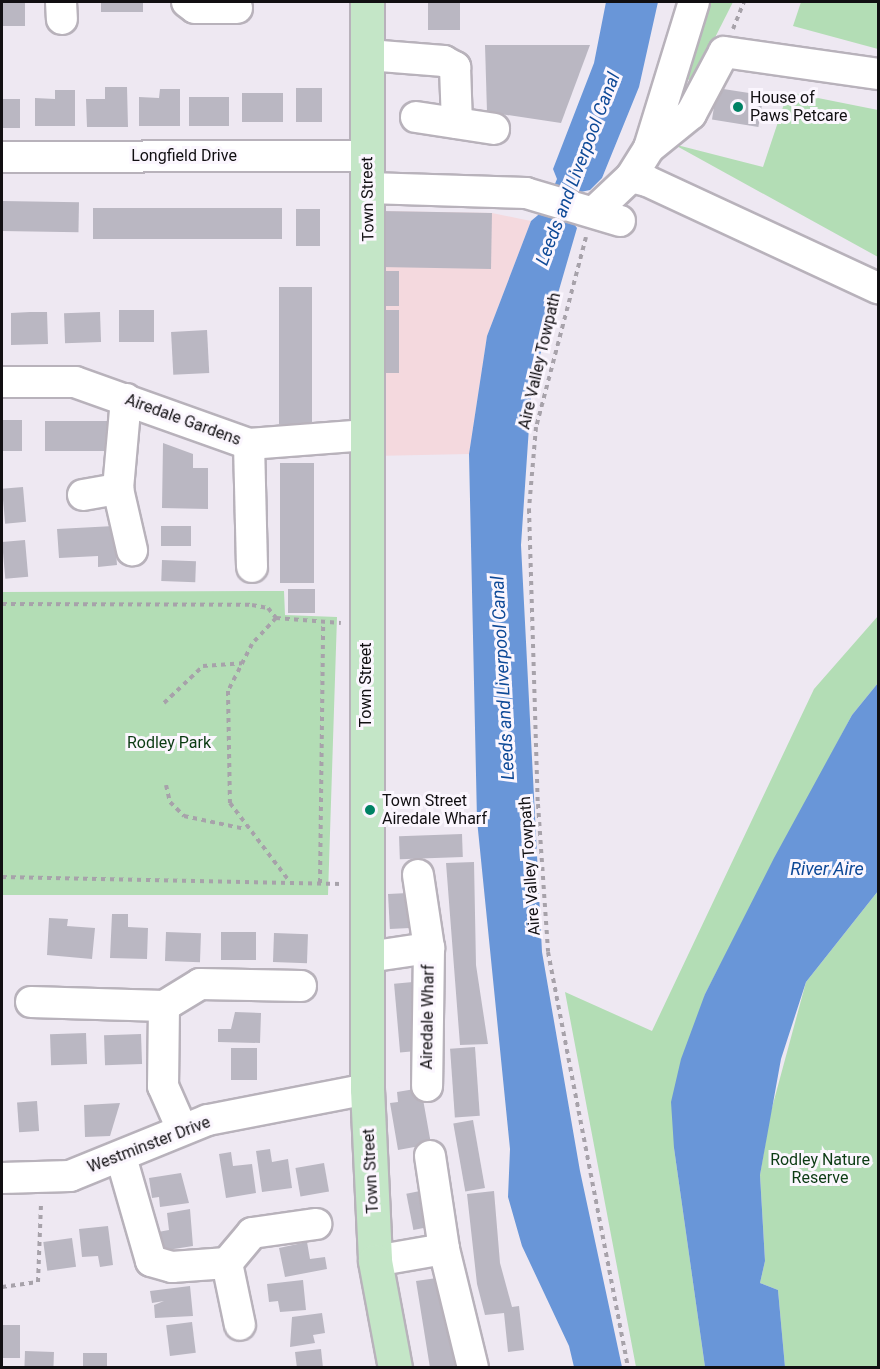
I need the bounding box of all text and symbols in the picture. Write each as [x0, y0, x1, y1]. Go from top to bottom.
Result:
water label: Leeds and Liverpool Canal [531, 70, 625, 268]
place label: House of Paws Petcare [750, 88, 848, 126]
marker: House of Paws Petcare [731, 100, 745, 114]
street label: Longfield Drive [131, 146, 237, 166]
street label: Town Street [358, 156, 378, 242]
street label: Aire Valley Towpath [515, 291, 565, 431]
street label: Airedale Gardens [123, 390, 243, 450]
water label: Leeds and Liverpool Canal [487, 575, 519, 781]
street label: Town Street [356, 643, 376, 727]
park label: Rodley Park [127, 733, 211, 753]
place label: Town Street Airedale Wharf [382, 791, 487, 829]
street label: Aire Valley Towpath [516, 796, 544, 936]
marker: Town Street Airedale Wharf [363, 803, 377, 817]
water label: River Aire [790, 858, 864, 880]
street label: Airedale Wharf [417, 964, 439, 1070]
street label: Westminster Drive [85, 1113, 213, 1177]
street label: Town Street [359, 1128, 383, 1214]
park label: Rodley Nature Reserve [770, 1150, 870, 1188]

